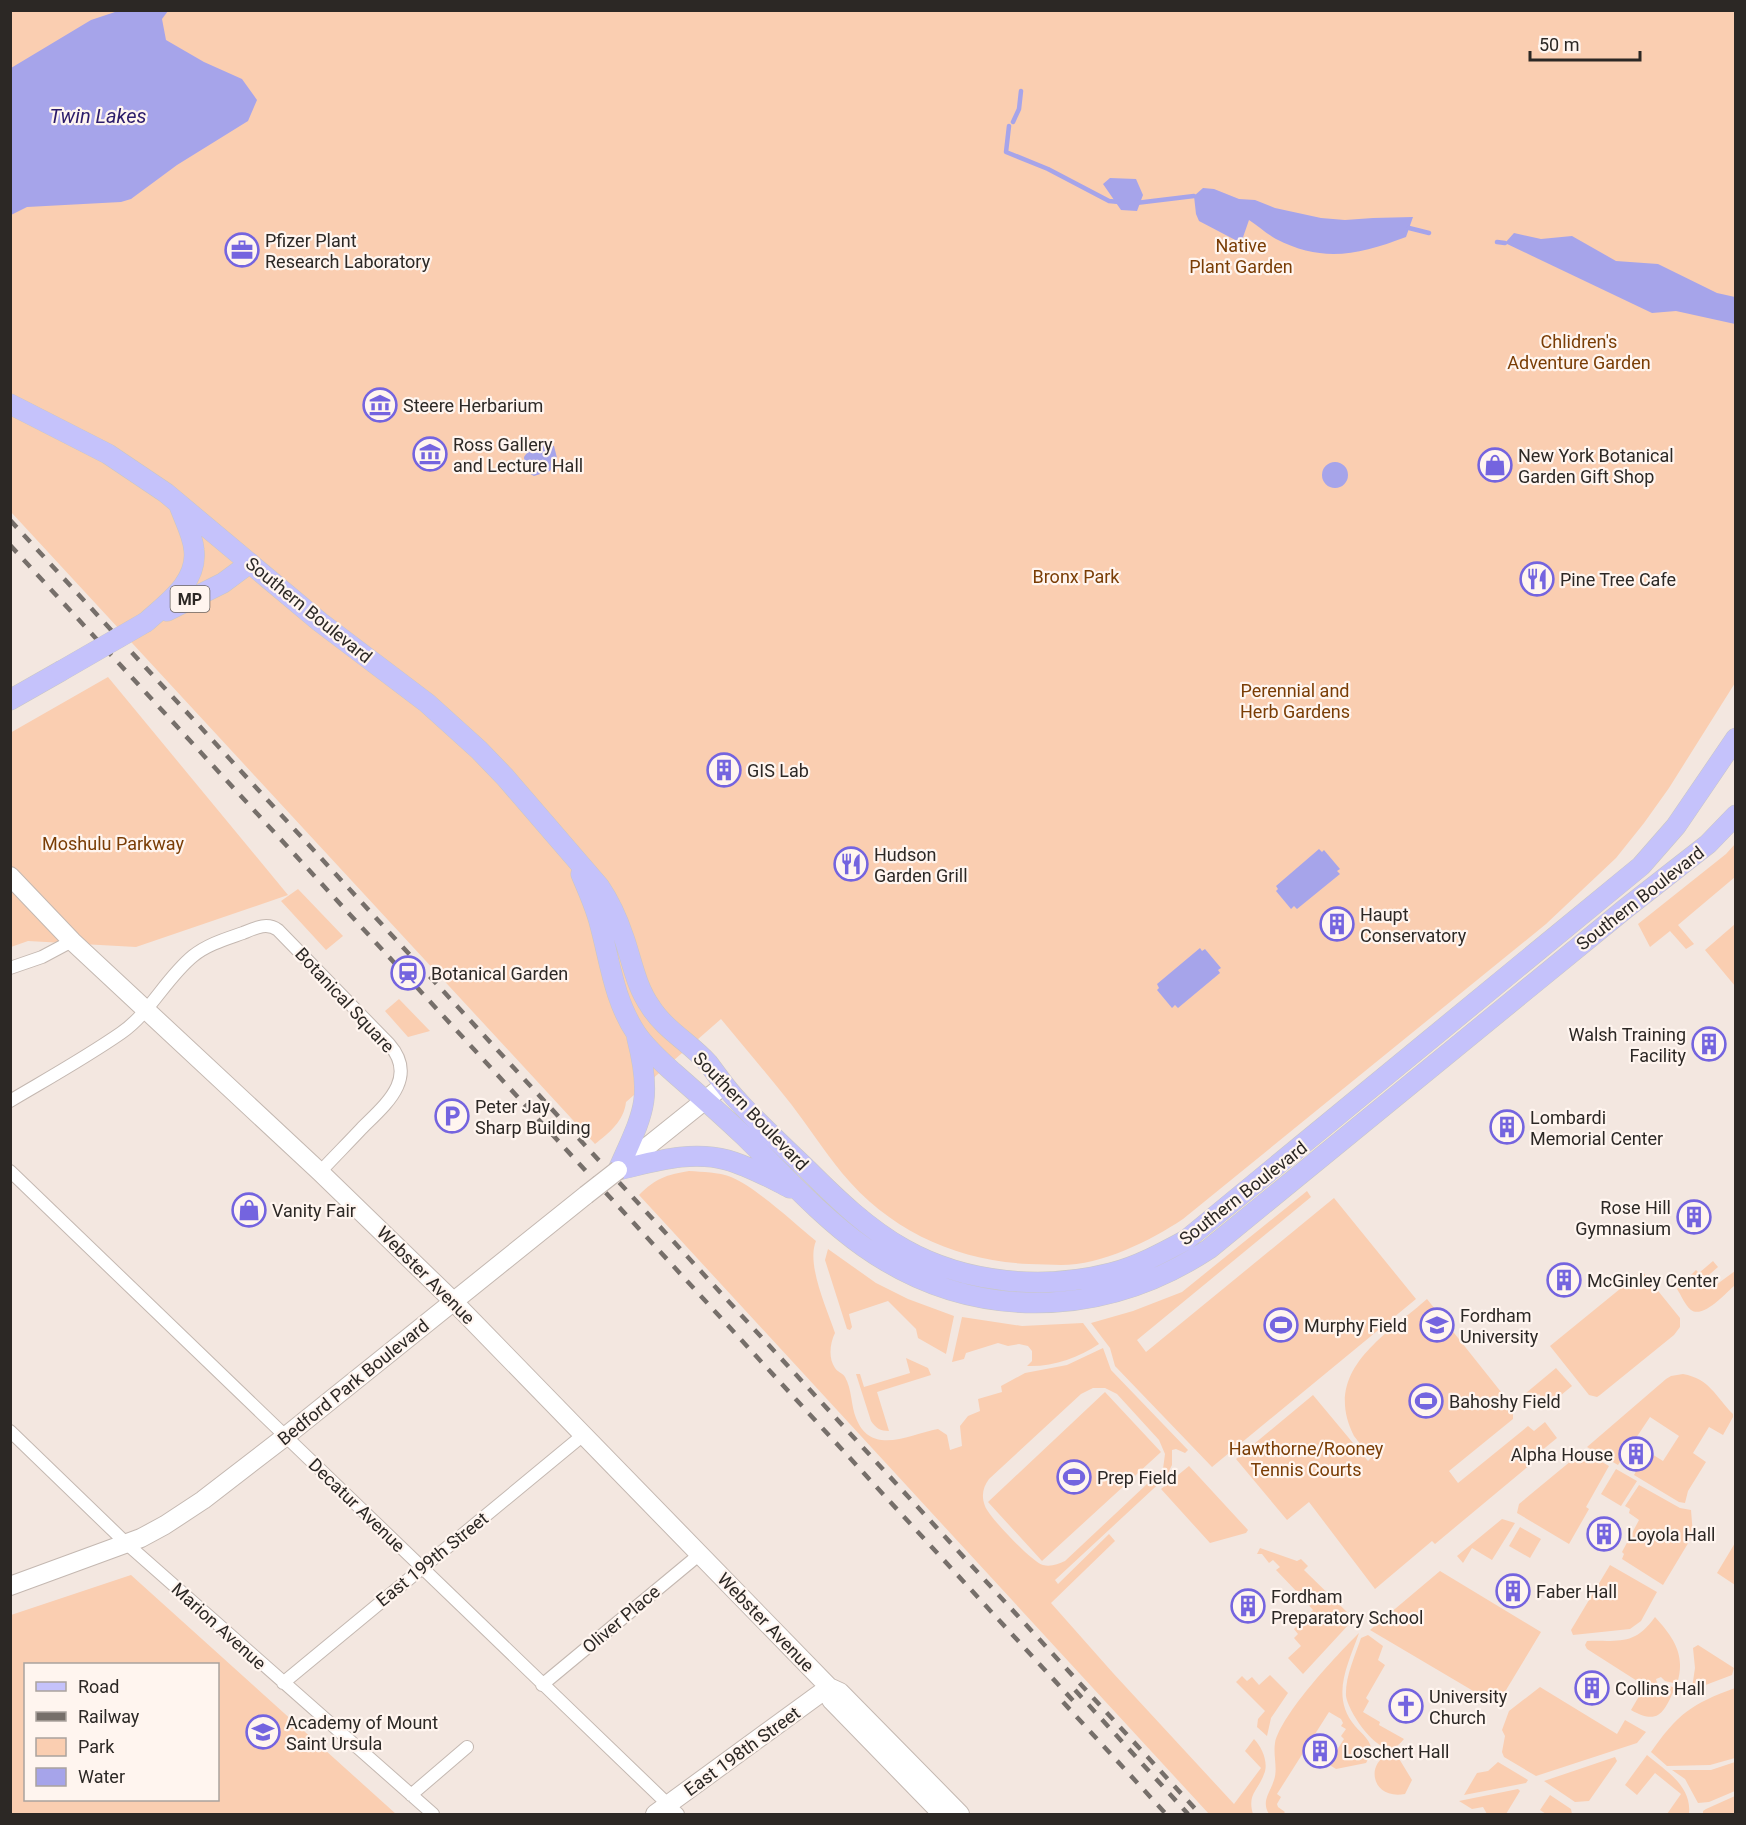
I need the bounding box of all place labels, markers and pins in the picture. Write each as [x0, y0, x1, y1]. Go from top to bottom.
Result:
place label: Pfizer Plant Research Laboratory [265, 230, 431, 272]
office icon: Pfizer Plant Research Laboratory [224, 232, 260, 268]
museum icon: Steere Herbarium [362, 387, 398, 423]
place label: Steere Herbarium [403, 395, 543, 416]
place label: Ross Gallery and Lecture Hall [453, 434, 583, 476]
museum icon: Ross Gallery and Lecture Hall [412, 436, 448, 472]
place label: New York Botanical Garden Gift Shop [1518, 445, 1674, 487]
shop icon: New York Botanical Garden Gift Shop [1477, 447, 1513, 483]
restaurant icon: Pine Tree Cafe [1519, 561, 1555, 597]
place label: Pine Tree Cafe [1560, 569, 1676, 590]
building icon: GIS Lab [706, 752, 742, 788]
place label: GIS Lab [747, 760, 809, 781]
place label: Hudson Garden Grill [874, 844, 968, 886]
restaurant icon: Hudson Garden Grill [833, 846, 869, 882]
place label: Haupt Conservatory [1360, 904, 1467, 946]
building icon: Haupt Conservatory [1319, 906, 1355, 942]
station icon: Botanical Garden [390, 955, 426, 991]
place label: Botanical Garden [431, 963, 568, 984]
place label: Walsh Training Facility [1568, 1024, 1686, 1066]
building icon: Walsh Training Facility [1691, 1026, 1727, 1062]
place label: Peter Jay Sharp Building [475, 1096, 591, 1138]
parking icon: Peter Jay Sharp Building [434, 1098, 470, 1134]
place label: Lombardi Memorial Center [1530, 1107, 1663, 1149]
building icon: Lombardi Memorial Center [1489, 1109, 1525, 1145]
shop icon: Vanity Fair [231, 1192, 267, 1228]
place label: Rose Hill Gymnasium [1575, 1197, 1671, 1239]
building icon: Rose Hill Gymnasium [1676, 1199, 1712, 1235]
place label: Vanity Fair [272, 1200, 356, 1221]
building icon: McGinley Center [1546, 1262, 1582, 1298]
place label: McGinley Center [1587, 1270, 1718, 1291]
place label: Fordham University [1460, 1305, 1539, 1347]
sports icon: Murphy Field [1263, 1307, 1299, 1343]
school or university icon: Fordham University [1419, 1307, 1455, 1343]
place label: Murphy Field [1304, 1315, 1407, 1336]
sports icon: Bahoshy Field [1408, 1383, 1444, 1419]
place label: Bahoshy Field [1449, 1391, 1561, 1412]
building icon: Alpha House [1618, 1436, 1654, 1472]
place label: Alpha House [1511, 1444, 1613, 1465]
sports icon: Prep Field [1056, 1459, 1092, 1495]
place label: Prep Field [1097, 1467, 1177, 1488]
building icon: Loyola Hall [1586, 1516, 1622, 1552]
place label: Loyola Hall [1627, 1524, 1716, 1545]
building icon: Faber Hall [1495, 1573, 1531, 1609]
place label: Faber Hall [1536, 1581, 1617, 1602]
place label: Fordham Preparatory School [1271, 1586, 1423, 1628]
building icon: Fordham Preparatory School [1230, 1588, 1266, 1624]
building icon: Collins Hall [1574, 1670, 1610, 1706]
place label: Collins Hall [1615, 1678, 1705, 1699]
place label: University Church [1429, 1686, 1508, 1728]
church icon: University Church [1388, 1688, 1424, 1724]
place label: Academy of Mount Saint Ursula [286, 1712, 438, 1754]
school or university icon: Academy of Mount Saint Ursula [245, 1714, 281, 1750]
building icon: Loschert Hall [1302, 1733, 1338, 1769]
place label: Loschert Hall [1343, 1741, 1449, 1762]

